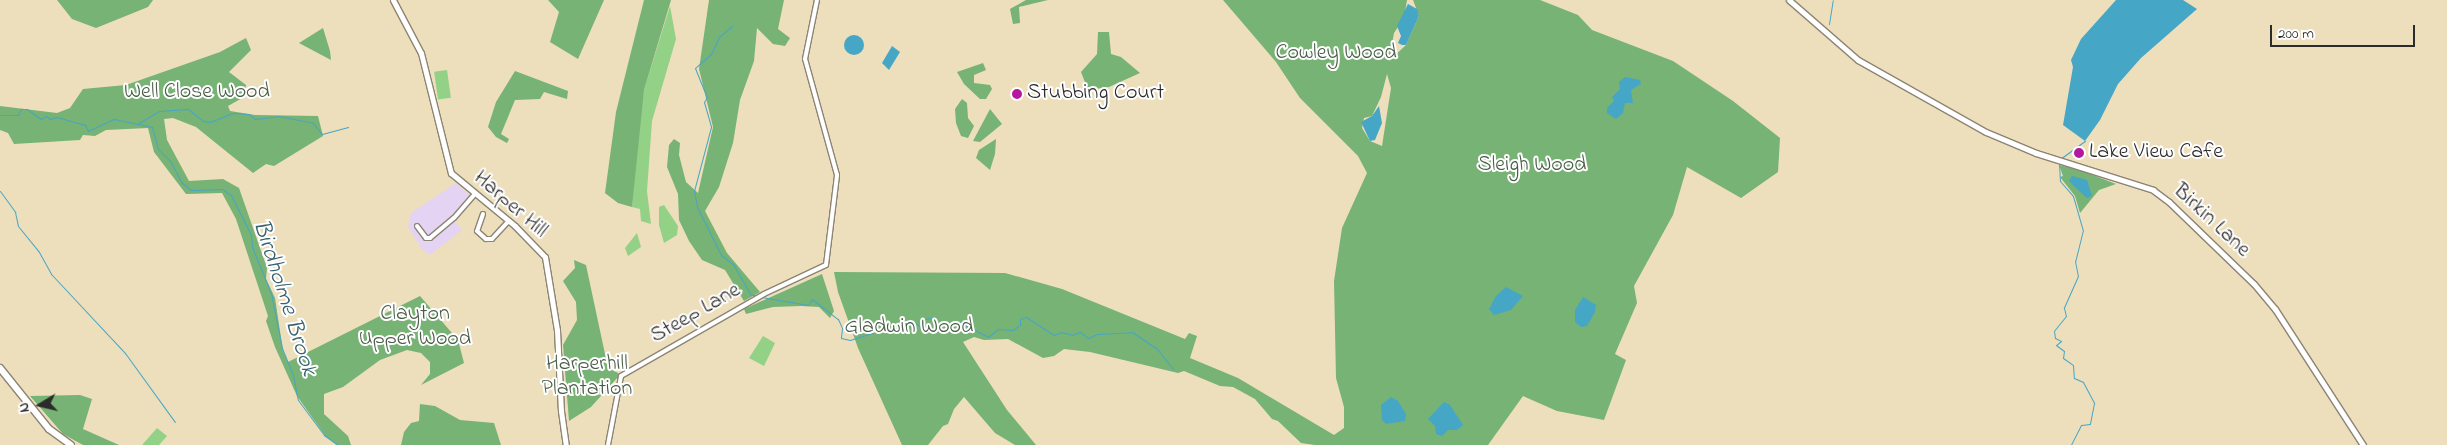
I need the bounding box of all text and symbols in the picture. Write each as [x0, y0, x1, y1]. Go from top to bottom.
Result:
scale bar [2272, 15, 2417, 47]
text: 200 m [2278, 23, 2314, 45]
park label: Cowley Wood [1275, 41, 1397, 67]
park label: Well Close Wood [124, 80, 270, 106]
place label: Stubbing Court [1027, 81, 1164, 107]
marker: Stubbing Court [1011, 88, 1023, 100]
place label: Lake View Cafe [2089, 140, 2223, 166]
marker: Lake View Cafe [2073, 147, 2085, 159]
park label: Sleigh Wood [1478, 153, 1586, 179]
street label: Harper Hill [467, 166, 553, 244]
street label: Birkin Lane [2167, 179, 2255, 263]
water label: Birdholme Brook [245, 216, 323, 380]
street label: Steep Lane [646, 278, 746, 350]
park label: Clayton Upper Wood [359, 301, 471, 352]
park label: Gladwin Wood [845, 315, 973, 341]
park label: Harperhill Plantation [542, 351, 632, 402]
north arrow [15, 380, 65, 430]
text: N [14, 401, 36, 414]

